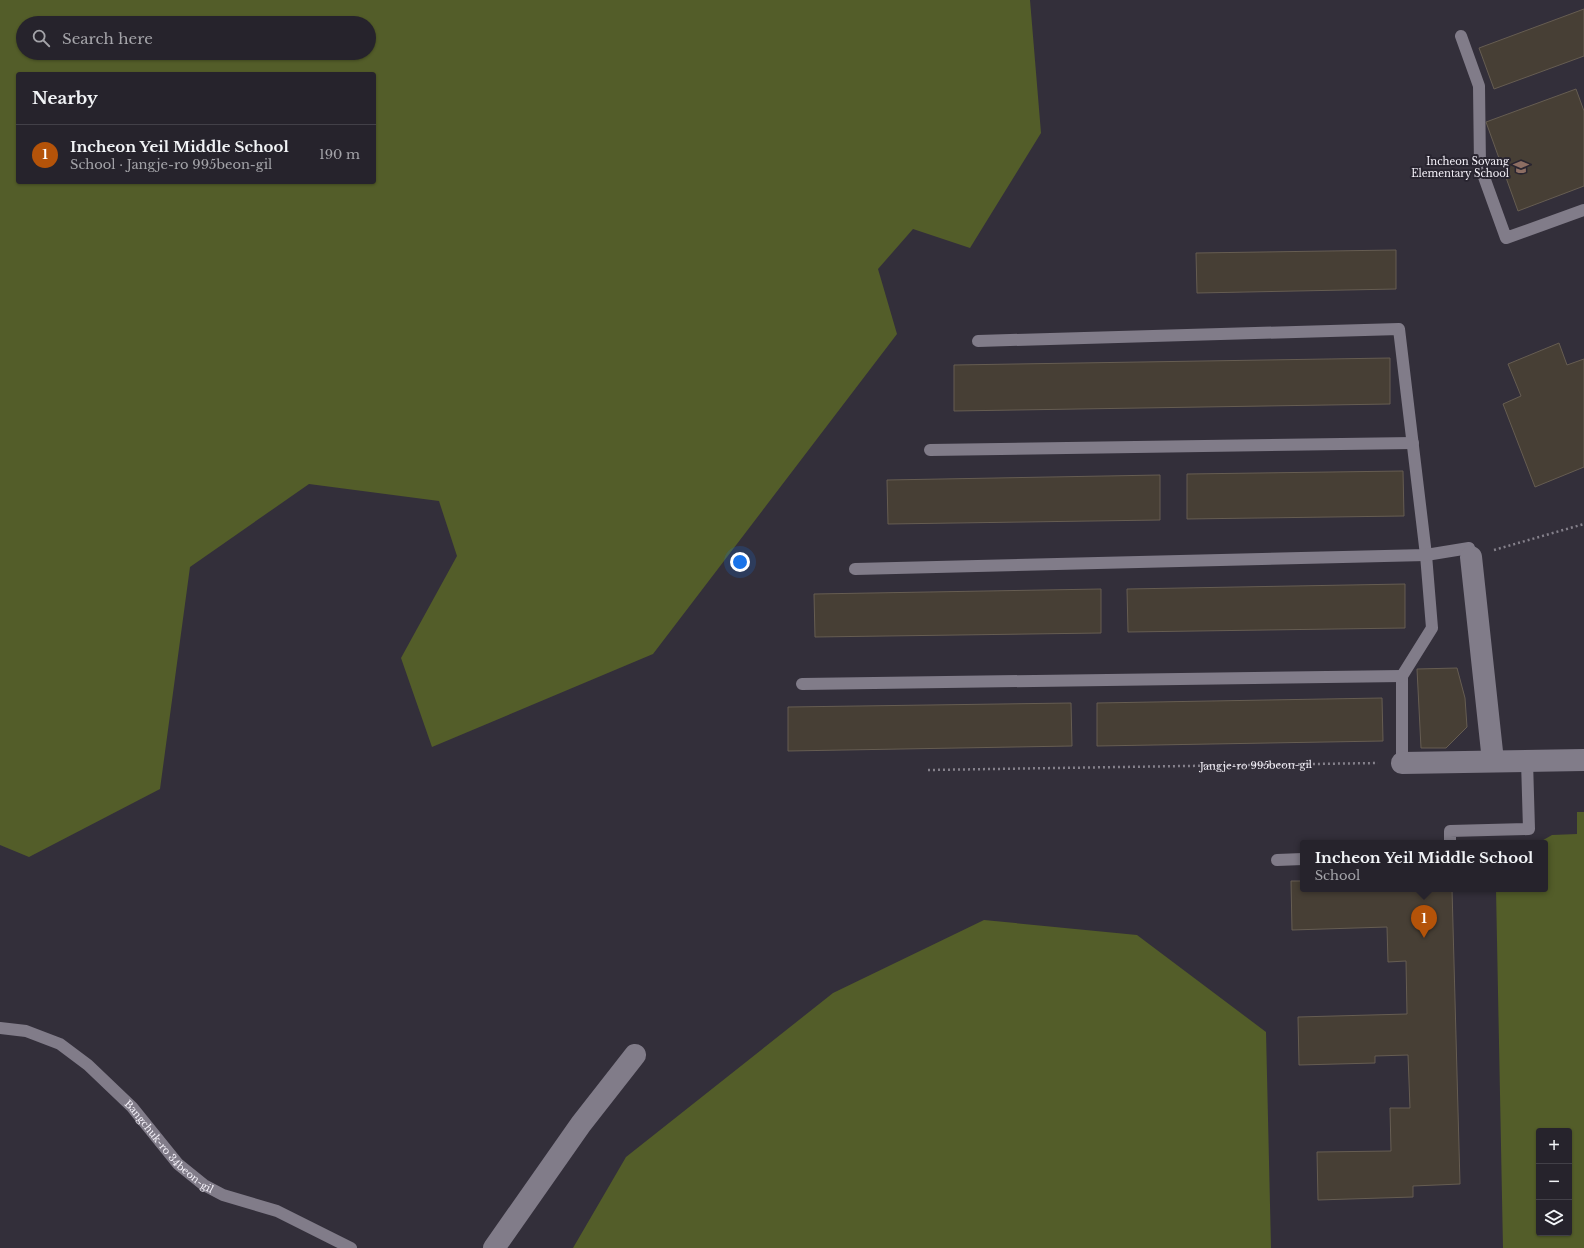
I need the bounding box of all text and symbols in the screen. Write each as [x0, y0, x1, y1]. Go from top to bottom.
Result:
search box [16, 16, 376, 60]
icon: search [30, 27, 52, 49]
text: Search here [62, 29, 153, 48]
text: Nearby [32, 88, 98, 109]
text: Incheon Yeil Middle School [70, 137, 289, 156]
text: 1 [42, 146, 48, 163]
text: 190 m [319, 146, 360, 163]
place label: Incheon Soyang Elementary School [1411, 155, 1510, 180]
text: School · Jangje-ro 995beon-gil [70, 156, 272, 173]
school or university icon: Incheon Soyang Elementary School [1512, 158, 1530, 176]
your location [730, 552, 750, 572]
street label: Jangje-ro 995beon-gil [1198, 758, 1312, 772]
popup [1300, 840, 1548, 892]
text: Incheon Yeil Middle School [1315, 848, 1533, 867]
text: School [1315, 867, 1360, 884]
pin: 1 [1411, 905, 1437, 938]
street label: Bangchuk-ro 34beon-gil [122, 1097, 216, 1196]
map controls [1536, 1128, 1572, 1236]
button: + [1536, 1128, 1572, 1164]
button: − [1536, 1164, 1572, 1200]
button: layers [1536, 1200, 1572, 1236]

